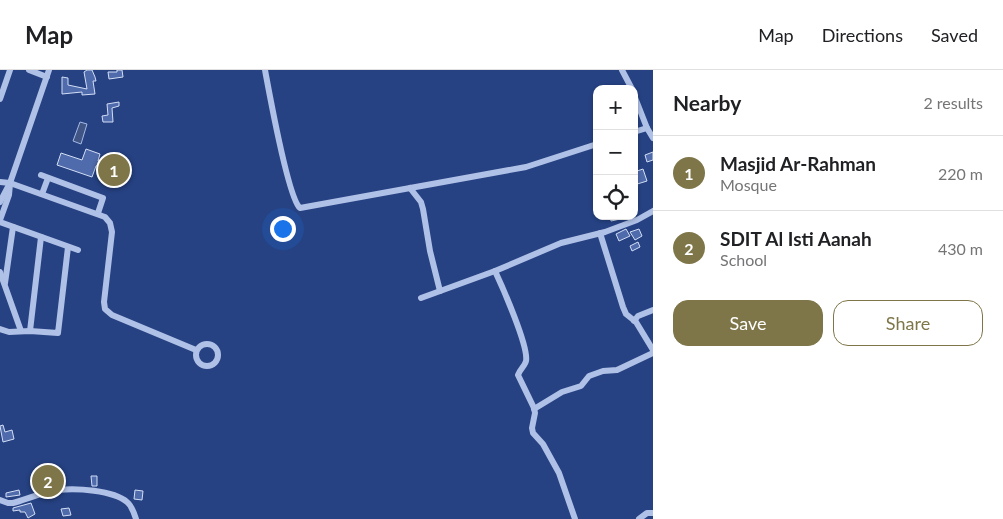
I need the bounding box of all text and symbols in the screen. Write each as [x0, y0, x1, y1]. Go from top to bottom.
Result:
text: Map [25, 20, 73, 49]
text: Map [758, 24, 794, 46]
text: Directions [822, 24, 903, 46]
text: Saved [931, 24, 978, 46]
map controls [593, 85, 638, 220]
button: + [593, 85, 638, 130]
text: Nearby [673, 90, 741, 115]
text: 2 results [923, 93, 983, 112]
button: − [593, 130, 638, 175]
pin: 1 [98, 151, 130, 189]
text: Masjid Ar-Rahman [720, 152, 876, 175]
text: 1 [684, 164, 694, 183]
text: 220 m [938, 164, 983, 183]
button: locate [593, 175, 638, 220]
text: Mosque [720, 175, 777, 194]
your location [270, 216, 296, 242]
text: SDIT Al Isti Aanah [720, 227, 872, 250]
text: 2 [684, 239, 694, 258]
text: 430 m [938, 239, 983, 258]
text: School [720, 250, 767, 269]
button: Save [673, 300, 823, 346]
button: Share [833, 300, 983, 346]
pin: 2 [32, 462, 64, 500]

